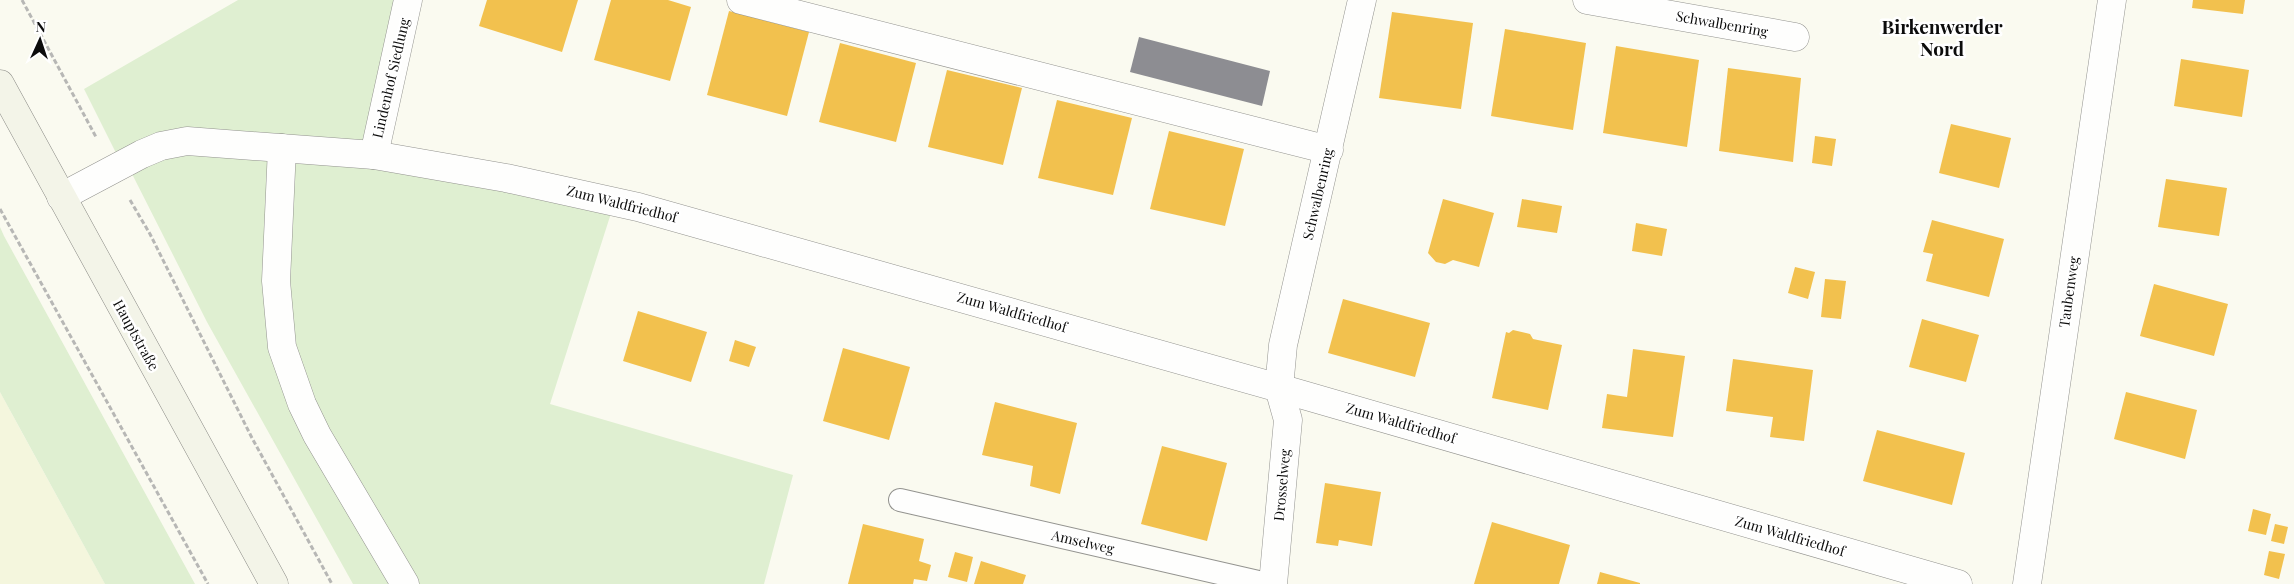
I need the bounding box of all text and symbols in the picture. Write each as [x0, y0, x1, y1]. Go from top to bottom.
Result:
street label: Schwalbenring [1674, 6, 1770, 41]
district label: Birkenwerder Nord [1881, 13, 2003, 61]
north arrow [15, 15, 65, 65]
street label: Lindenhof Siedlung [367, 15, 414, 140]
text: N [35, 17, 46, 36]
street label: Schwalbenring [1298, 146, 1337, 242]
street label: Zum Waldfriedhof [565, 181, 681, 227]
street label: Taubenweg [2054, 254, 2083, 329]
street label: Zum Waldfriedhof [955, 287, 1071, 337]
street label: Hauptstraße [109, 296, 164, 374]
street label: Zum Waldfriedhof [1344, 398, 1460, 448]
street label: Drosselweg [1269, 447, 1294, 522]
street label: Zum Waldfriedhof [1733, 511, 1849, 561]
street label: Amselweg [1049, 525, 1117, 558]

